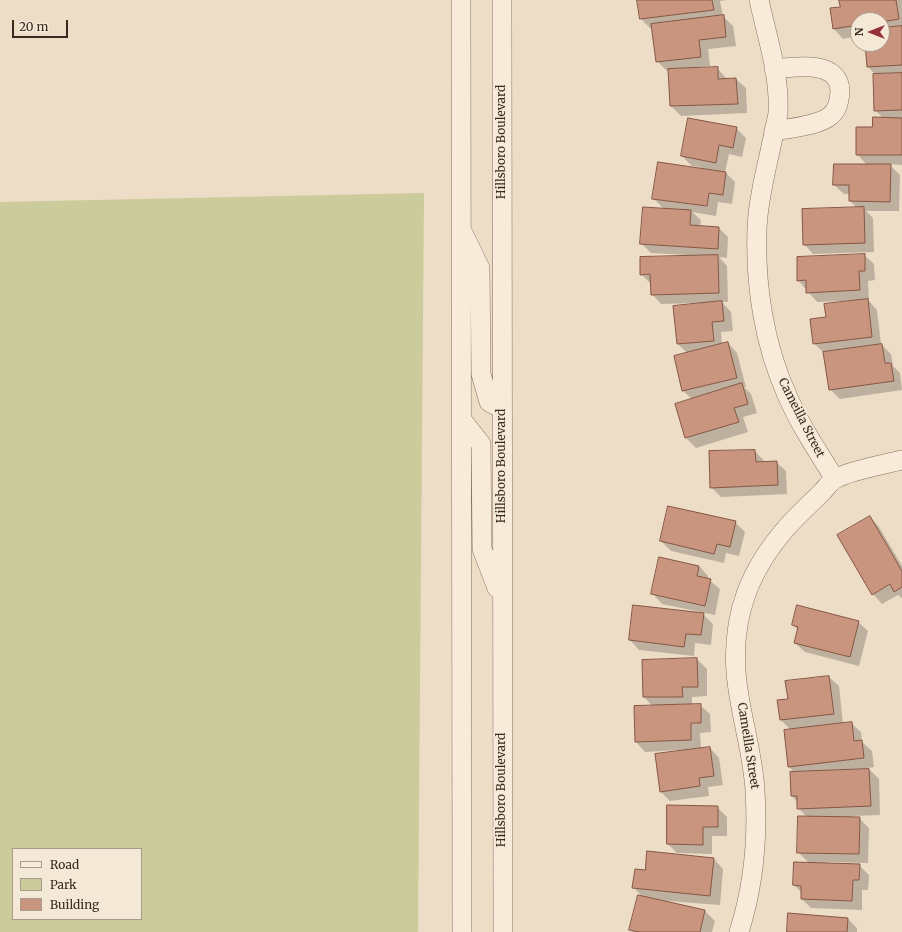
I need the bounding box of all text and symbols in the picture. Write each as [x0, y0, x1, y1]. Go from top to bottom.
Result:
scale bar [14, 12, 70, 38]
north arrow [850, 12, 890, 52]
text: 20 m [19, 19, 48, 34]
text: N [852, 28, 866, 36]
street label: Hillsboro Boulevard [495, 85, 509, 199]
street label: Cameilla Street [775, 376, 827, 460]
street label: Hillsboro Boulevard [495, 409, 509, 523]
street label: Cameilla Street [734, 702, 762, 790]
street label: Hillsboro Boulevard [495, 733, 509, 847]
legend [12, 848, 142, 920]
text: Road [50, 857, 79, 872]
text: Park [50, 877, 77, 892]
text: Building [50, 897, 99, 912]

